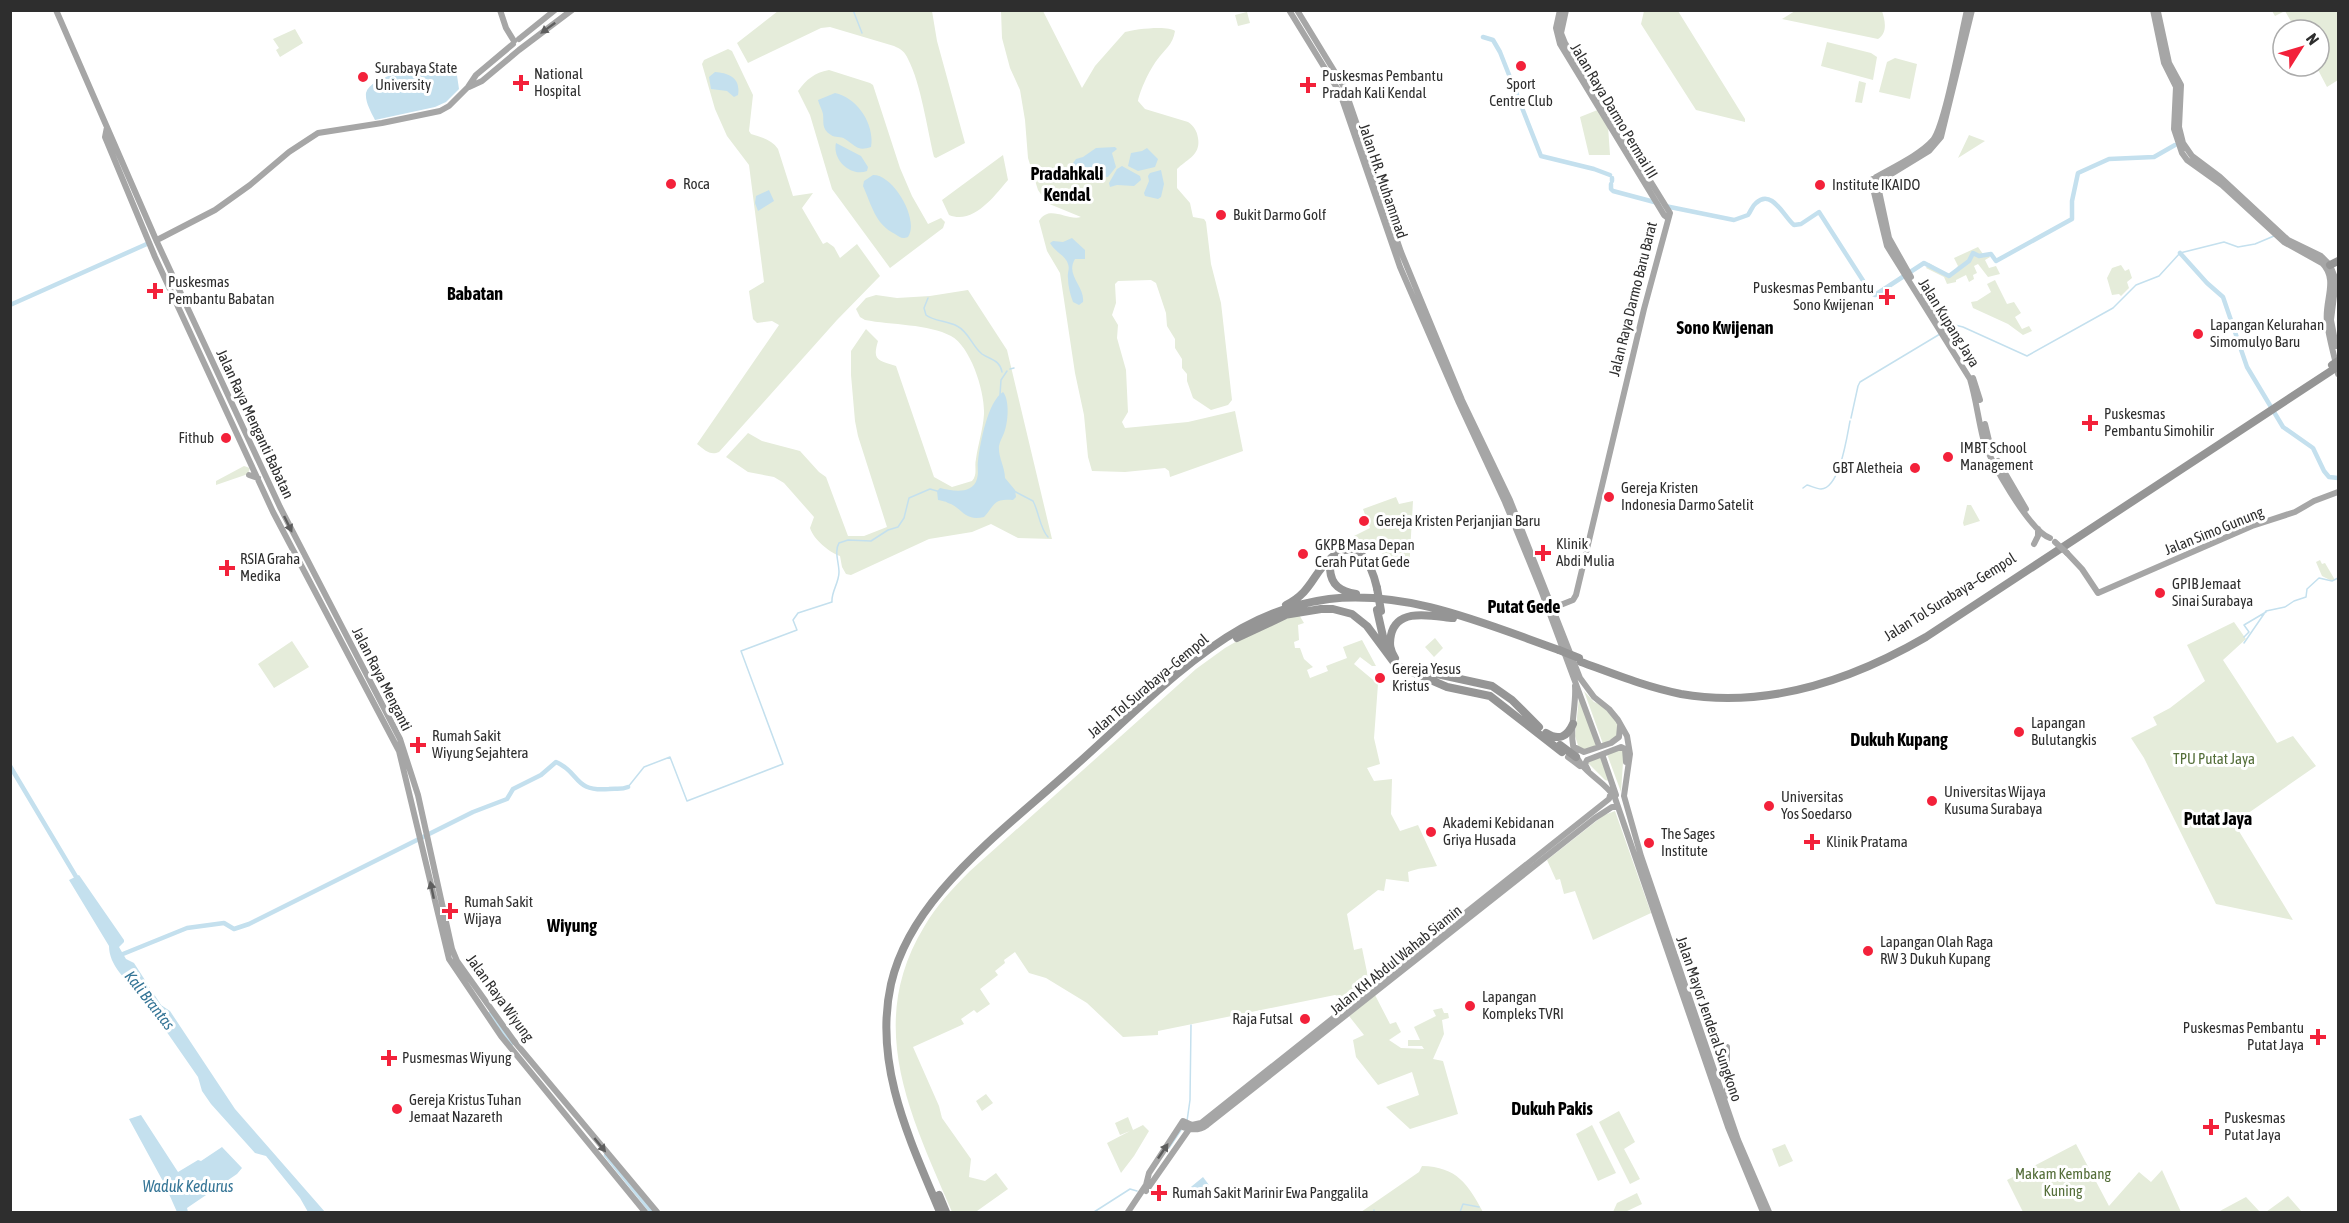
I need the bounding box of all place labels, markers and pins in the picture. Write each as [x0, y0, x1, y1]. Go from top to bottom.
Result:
place label: Surabaya State University [375, 59, 458, 93]
marker: Sport Centre Club [1514, 59, 1528, 73]
place label: National Hospital [534, 65, 583, 99]
place label: Puskesmas Pembantu Pradah Kali Kendal [1322, 67, 1443, 101]
marker: Surabaya State University [356, 70, 370, 84]
marker: National Hospital [512, 74, 530, 92]
place label: Sport Centre Club [1489, 75, 1553, 109]
marker: Puskesmas Pembantu Pradah Kali Kendal [1299, 76, 1317, 94]
place label: Roca [683, 175, 710, 192]
place label: Institute IKAIDO [1832, 176, 1921, 193]
marker: Roca [664, 177, 678, 191]
marker: Institute IKAIDO [1813, 178, 1827, 192]
place label: Bukit Darmo Golf [1233, 206, 1326, 223]
marker: Bukit Darmo Golf [1214, 208, 1228, 222]
place label: Puskesmas Pembantu Babatan [168, 273, 275, 307]
place label: Puskesmas Pembantu Sono Kwijenan [1753, 279, 1874, 313]
marker: Puskesmas Pembantu Babatan [146, 282, 164, 300]
marker: Puskesmas Pembantu Sono Kwijenan [1878, 288, 1896, 306]
place label: Lapangan Kelurahan Simomulyo Baru [2210, 316, 2324, 350]
marker: Lapangan Kelurahan Simomulyo Baru [2191, 327, 2205, 341]
place label: Puskesmas Pembantu Simohilir [2104, 405, 2215, 439]
marker: Puskesmas Pembantu Simohilir [2081, 414, 2099, 432]
place label: Fithub [179, 429, 214, 446]
marker: Fithub [219, 431, 233, 445]
place label: IMBT School Management [1960, 439, 2033, 473]
marker: IMBT School Management [1941, 450, 1955, 464]
place label: GBT Aletheia [1832, 459, 1903, 476]
marker: GBT Aletheia [1908, 461, 1922, 475]
place label: Gereja Kristen Indonesia Darmo Satelit [1621, 479, 1754, 513]
marker: Gereja Kristen Indonesia Darmo Satelit [1602, 490, 1616, 504]
place label: Gereja Kristen Perjanjian Baru [1376, 512, 1540, 529]
marker: Gereja Kristen Perjanjian Baru [1357, 514, 1371, 528]
place label: Klinik Abdi Mulia [1556, 535, 1615, 569]
place label: GKPB Masa Depan Cerah Putat Gede [1315, 536, 1415, 570]
marker: Klinik Abdi Mulia [1534, 544, 1552, 562]
marker: GKPB Masa Depan Cerah Putat Gede [1296, 547, 1310, 561]
place label: RSIA Graha Medika [240, 550, 300, 584]
marker: RSIA Graha Medika [218, 559, 236, 577]
place label: GPIB Jemaat Sinai Surabaya [2172, 575, 2253, 609]
marker: GPIB Jemaat Sinai Surabaya [2153, 586, 2167, 600]
place label: Gereja Yesus Kristus [1392, 660, 1461, 694]
marker: Gereja Yesus Kristus [1373, 671, 1387, 685]
place label: Lapangan Bulutangkis [2031, 714, 2097, 748]
marker: Lapangan Bulutangkis [2012, 725, 2026, 739]
place label: Rumah Sakit Wiyung Sejahtera [432, 727, 528, 761]
marker: Rumah Sakit Wiyung Sejahtera [409, 736, 427, 754]
place label: Universitas Wijaya Kusuma Surabaya [1944, 783, 2046, 817]
place label: Universitas Yos Soedarso [1781, 788, 1852, 822]
marker: Universitas Wijaya Kusuma Surabaya [1925, 794, 1939, 808]
marker: Universitas Yos Soedarso [1762, 799, 1776, 813]
place label: Akademi Kebidanan Griya Husada [1443, 814, 1554, 848]
marker: Akademi Kebidanan Griya Husada [1424, 825, 1438, 839]
place label: The Sages Institute [1661, 825, 1715, 859]
marker: Klinik Pratama [1803, 833, 1821, 851]
place label: Klinik Pratama [1826, 833, 1908, 850]
marker: The Sages Institute [1642, 836, 1656, 850]
place label: Rumah Sakit Wijaya [464, 893, 533, 927]
marker: Rumah Sakit Wijaya [441, 902, 459, 920]
place label: Lapangan Olah Raga RW 3 Dukuh Kupang [1880, 933, 1993, 967]
marker: Lapangan Olah Raga RW 3 Dukuh Kupang [1861, 944, 1875, 958]
place label: Lapangan Kompleks TVRI [1482, 988, 1564, 1022]
marker: Lapangan Kompleks TVRI [1463, 999, 1477, 1013]
place label: Raja Futsal [1232, 1010, 1293, 1027]
marker: Raja Futsal [1298, 1012, 1312, 1026]
place label: Puskesmas Pembantu Putat Jaya [2183, 1019, 2304, 1053]
marker: Puskesmas Pembantu Putat Jaya [2309, 1028, 2327, 1046]
marker: Pusmesmas Wiyung [380, 1049, 398, 1067]
place label: Pusmesmas Wiyung [402, 1049, 512, 1066]
place label: Gereja Kristus Tuhan Jemaat Nazareth [409, 1091, 522, 1125]
marker: Gereja Kristus Tuhan Jemaat Nazareth [390, 1102, 404, 1116]
place label: Puskesmas Putat Jaya [2224, 1109, 2285, 1143]
marker: Puskesmas Putat Jaya [2202, 1118, 2220, 1136]
marker: Rumah Sakit Marinir Ewa Panggalila [1150, 1184, 1168, 1202]
place label: Rumah Sakit Marinir Ewa Panggalila [1172, 1184, 1368, 1201]

